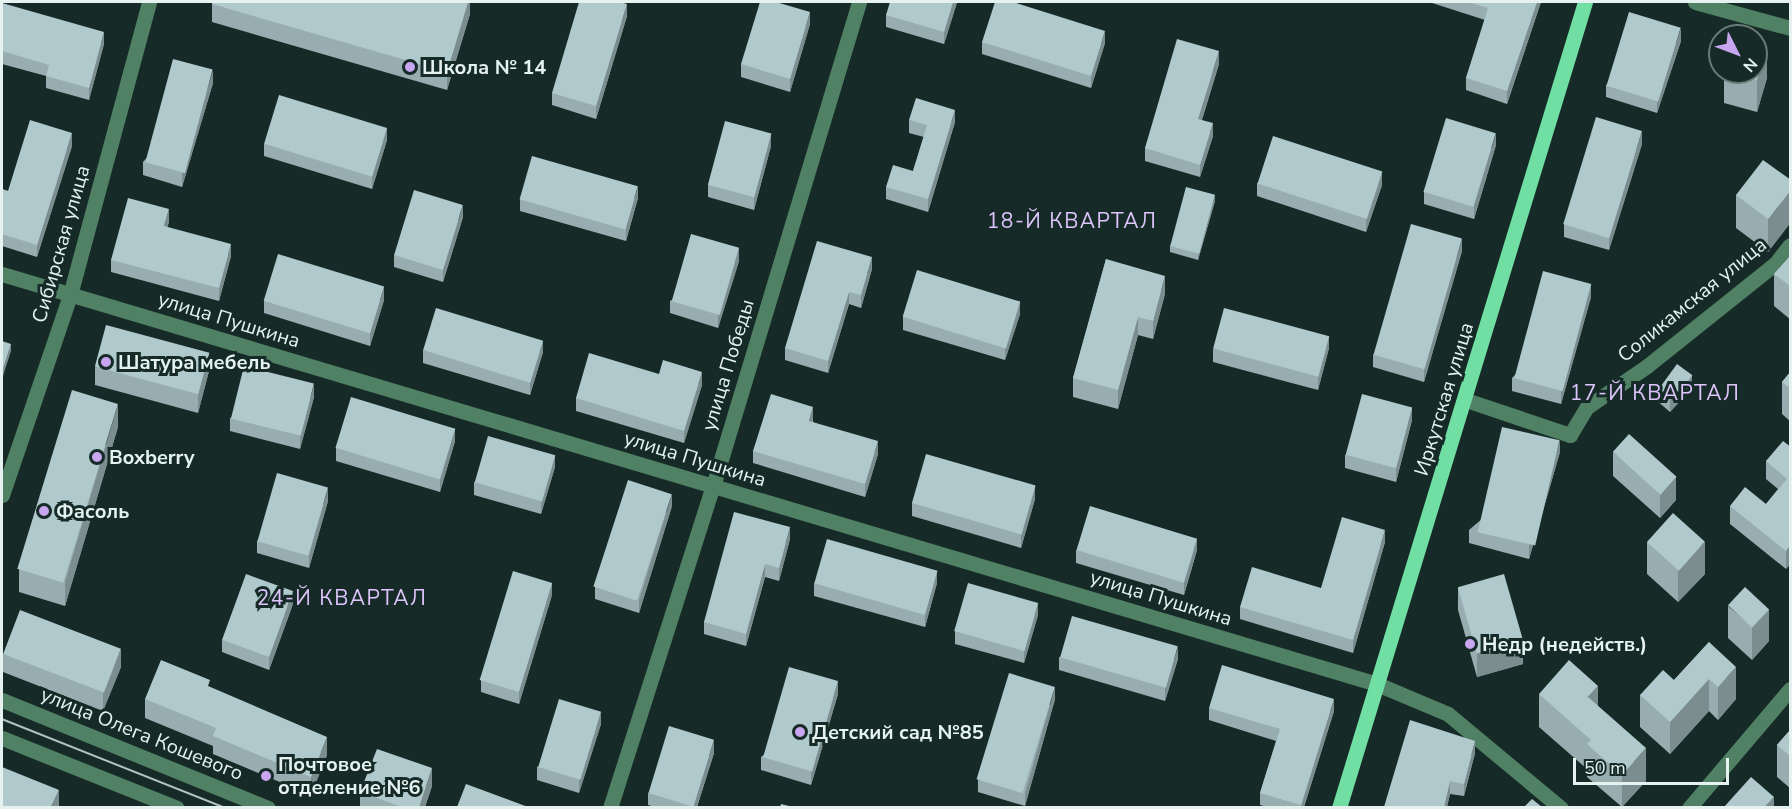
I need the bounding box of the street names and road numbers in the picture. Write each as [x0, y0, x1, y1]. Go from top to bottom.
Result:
street label: Сибирская улица [27, 163, 95, 325]
street label: Соликамская улица [1613, 233, 1771, 367]
street label: улица Пушкина [155, 287, 303, 353]
street label: улица Победы [697, 296, 759, 434]
street label: Иркутская улица [1409, 319, 1479, 479]
street label: улица Пушкина [621, 426, 769, 492]
street label: улица Пушкина [1087, 565, 1235, 631]
street label: улица Олега Кошевого [37, 682, 247, 786]

